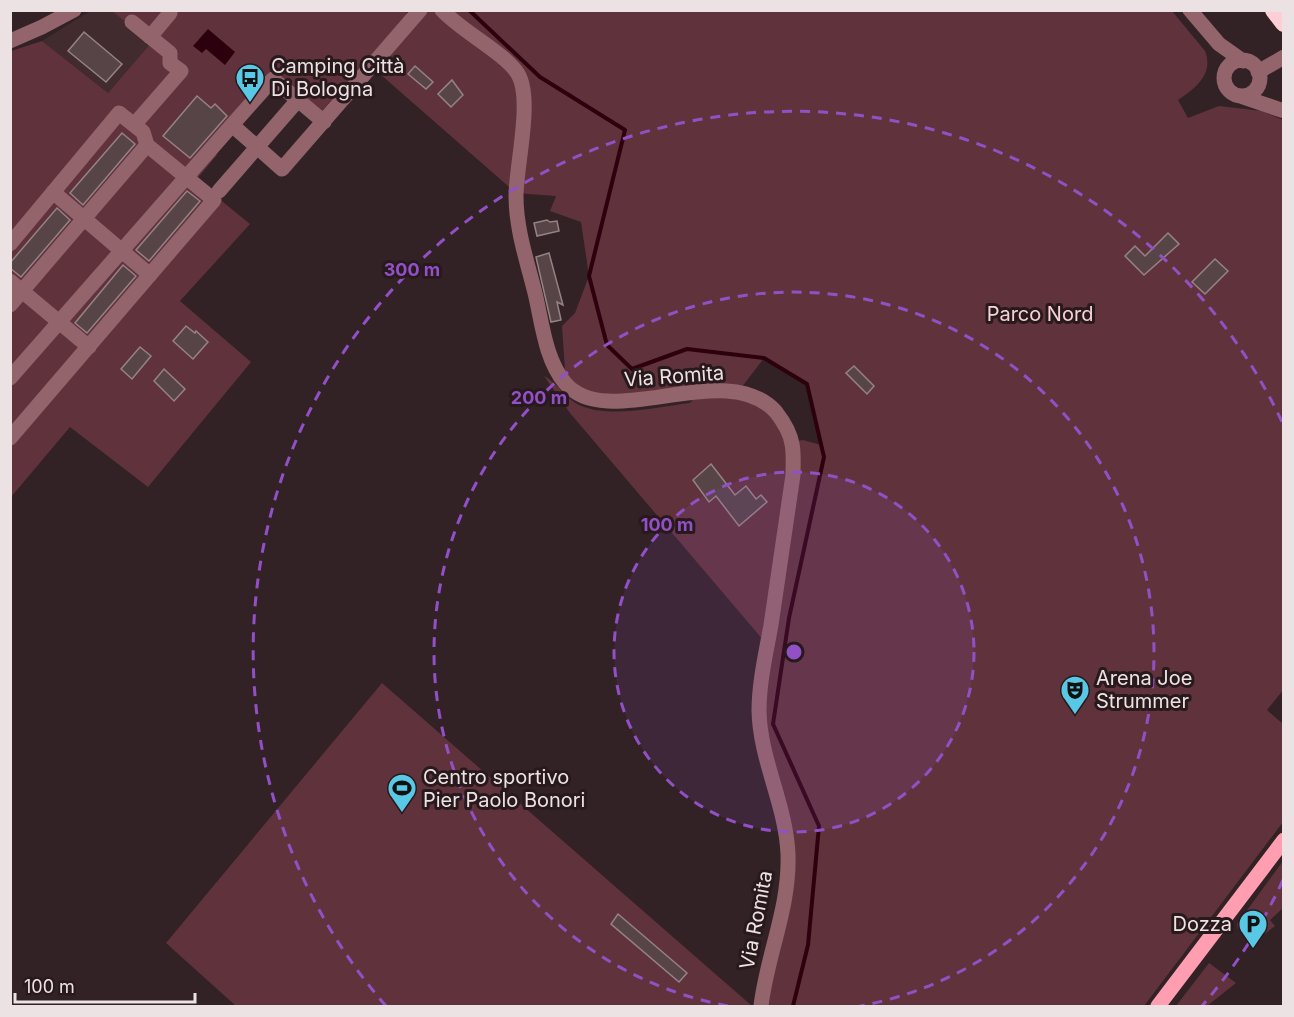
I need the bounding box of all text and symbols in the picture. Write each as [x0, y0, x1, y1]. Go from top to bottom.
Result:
place label: Camping Città Di Bologna [271, 54, 405, 101]
bus stop icon: Camping Città Di Bologna [234, 62, 266, 104]
text: 300 m [384, 259, 440, 280]
park label: Parco Nord [987, 302, 1093, 326]
street label: Via Romita [623, 361, 725, 391]
text: 200 m [511, 387, 567, 408]
text: 100 m [641, 514, 693, 535]
centre of rings [784, 642, 804, 662]
place label: Arena Joe Strummer [1096, 666, 1192, 713]
theatre icon: Arena Joe Strummer [1059, 674, 1091, 716]
place label: Centro sportivo Pier Paolo Bonori [423, 765, 585, 812]
sports icon: Centro sportivo Pier Paolo Bonori [386, 772, 418, 814]
street label: Via Romita [735, 868, 777, 972]
parking icon: Dozza [1237, 908, 1269, 950]
place label: Dozza [1173, 912, 1232, 936]
scale bar [15, 966, 195, 1004]
text: 100 m [24, 976, 75, 997]

